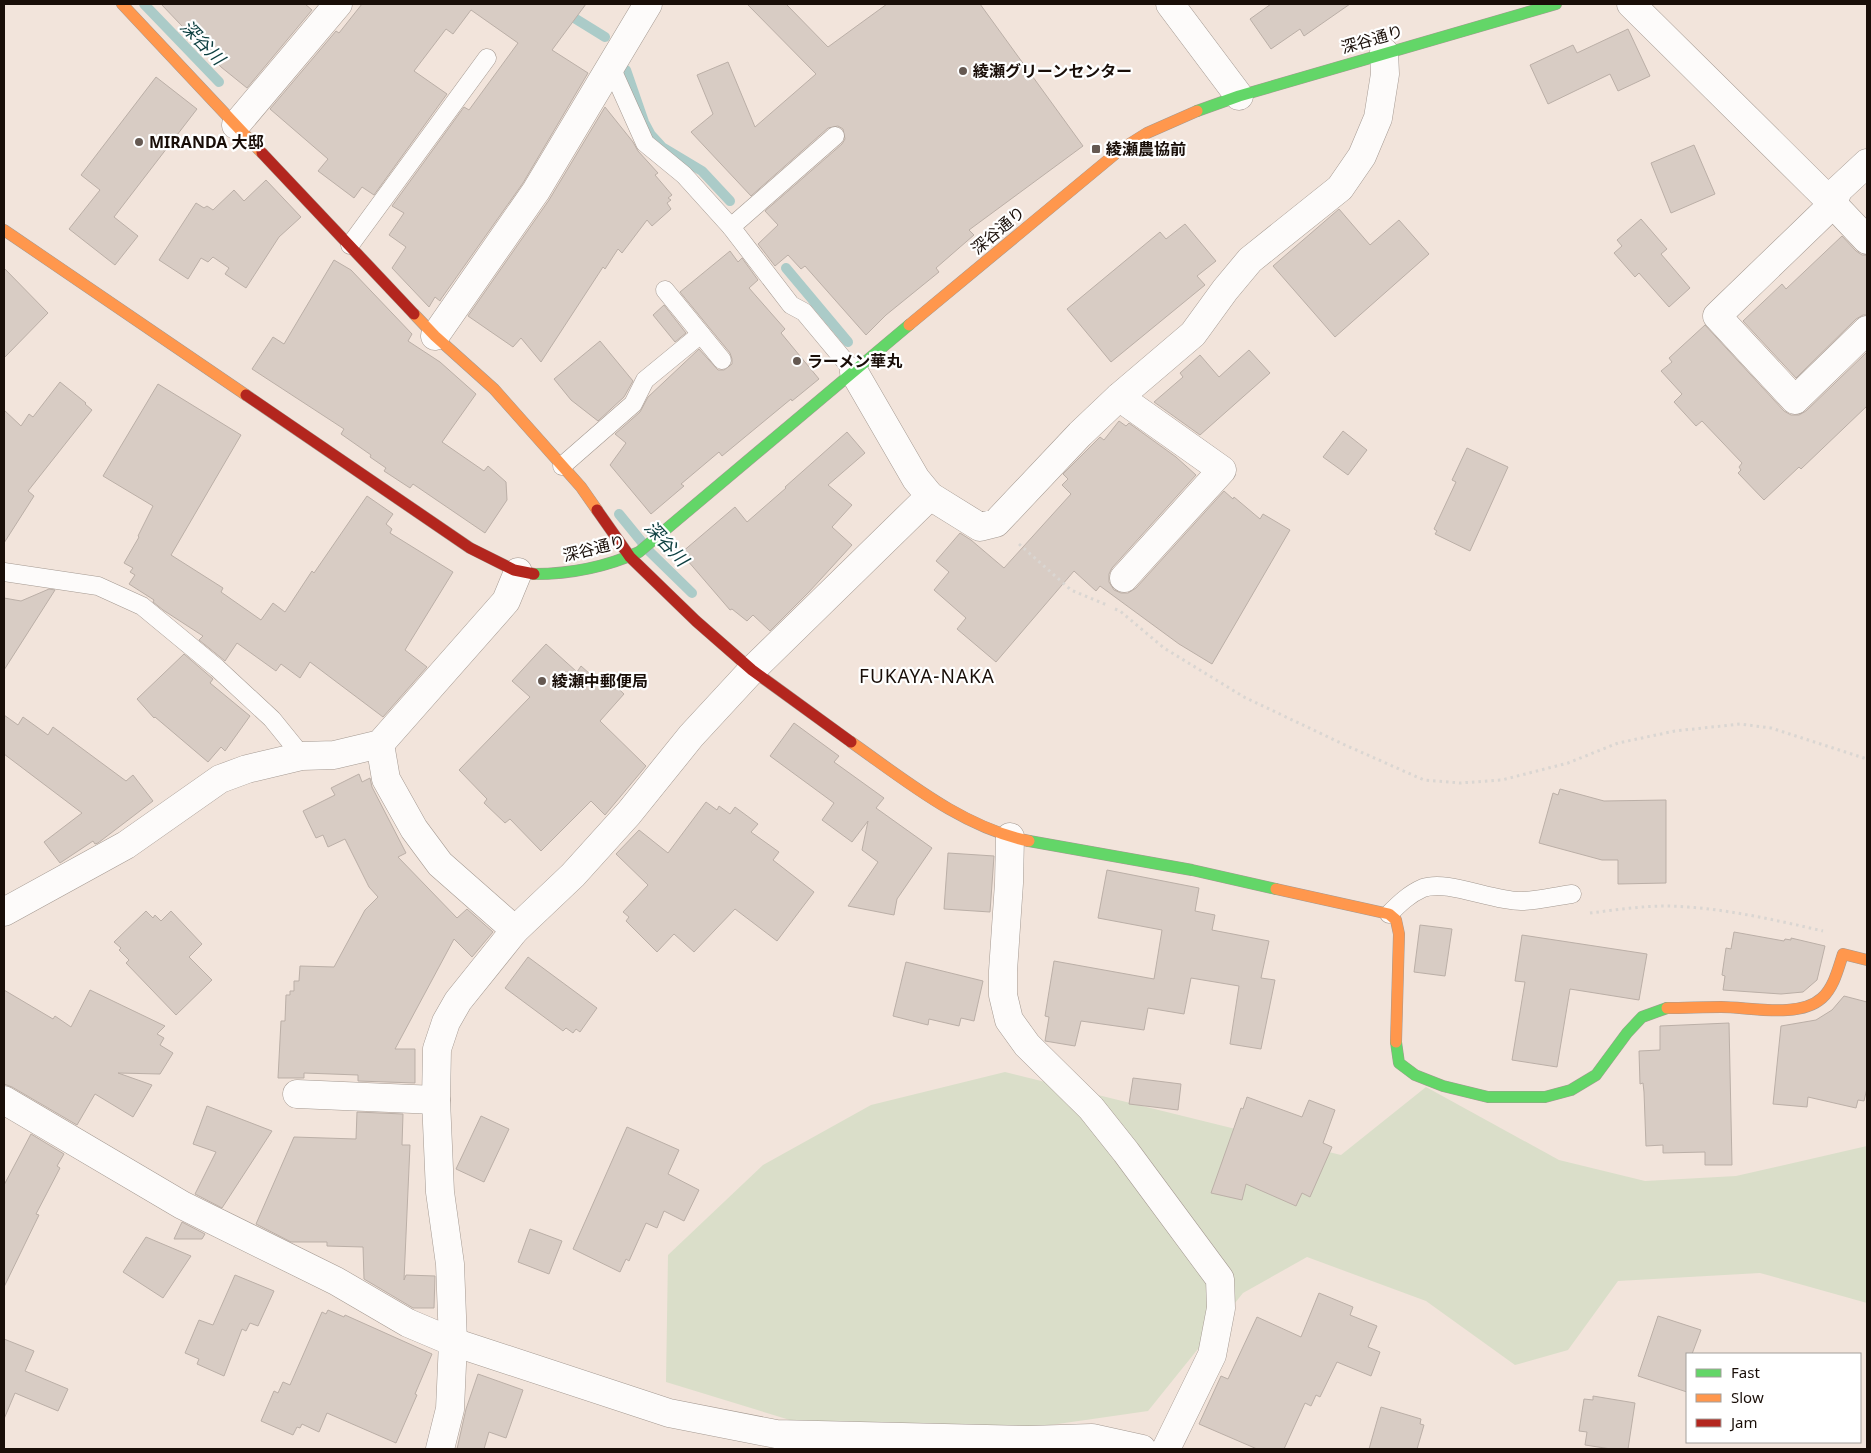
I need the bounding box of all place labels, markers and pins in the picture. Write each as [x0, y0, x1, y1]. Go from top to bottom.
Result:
place label: 綾瀬グリーンセンター [973, 60, 1132, 82]
marker: 綾瀬グリーンセンター [957, 65, 969, 77]
place label: MIRANDA 大邸 [149, 131, 264, 153]
marker: MIRANDA 大邸 [133, 136, 145, 148]
place label: 綾瀬農協前 [1106, 138, 1186, 160]
marker: 綾瀬農協前 [1090, 143, 1102, 155]
place label: ラーメン華丸 [807, 350, 902, 372]
marker: ラーメン華丸 [791, 355, 803, 367]
place label: 綾瀬中郵便局 [552, 670, 648, 692]
marker: 綾瀬中郵便局 [536, 675, 548, 687]

